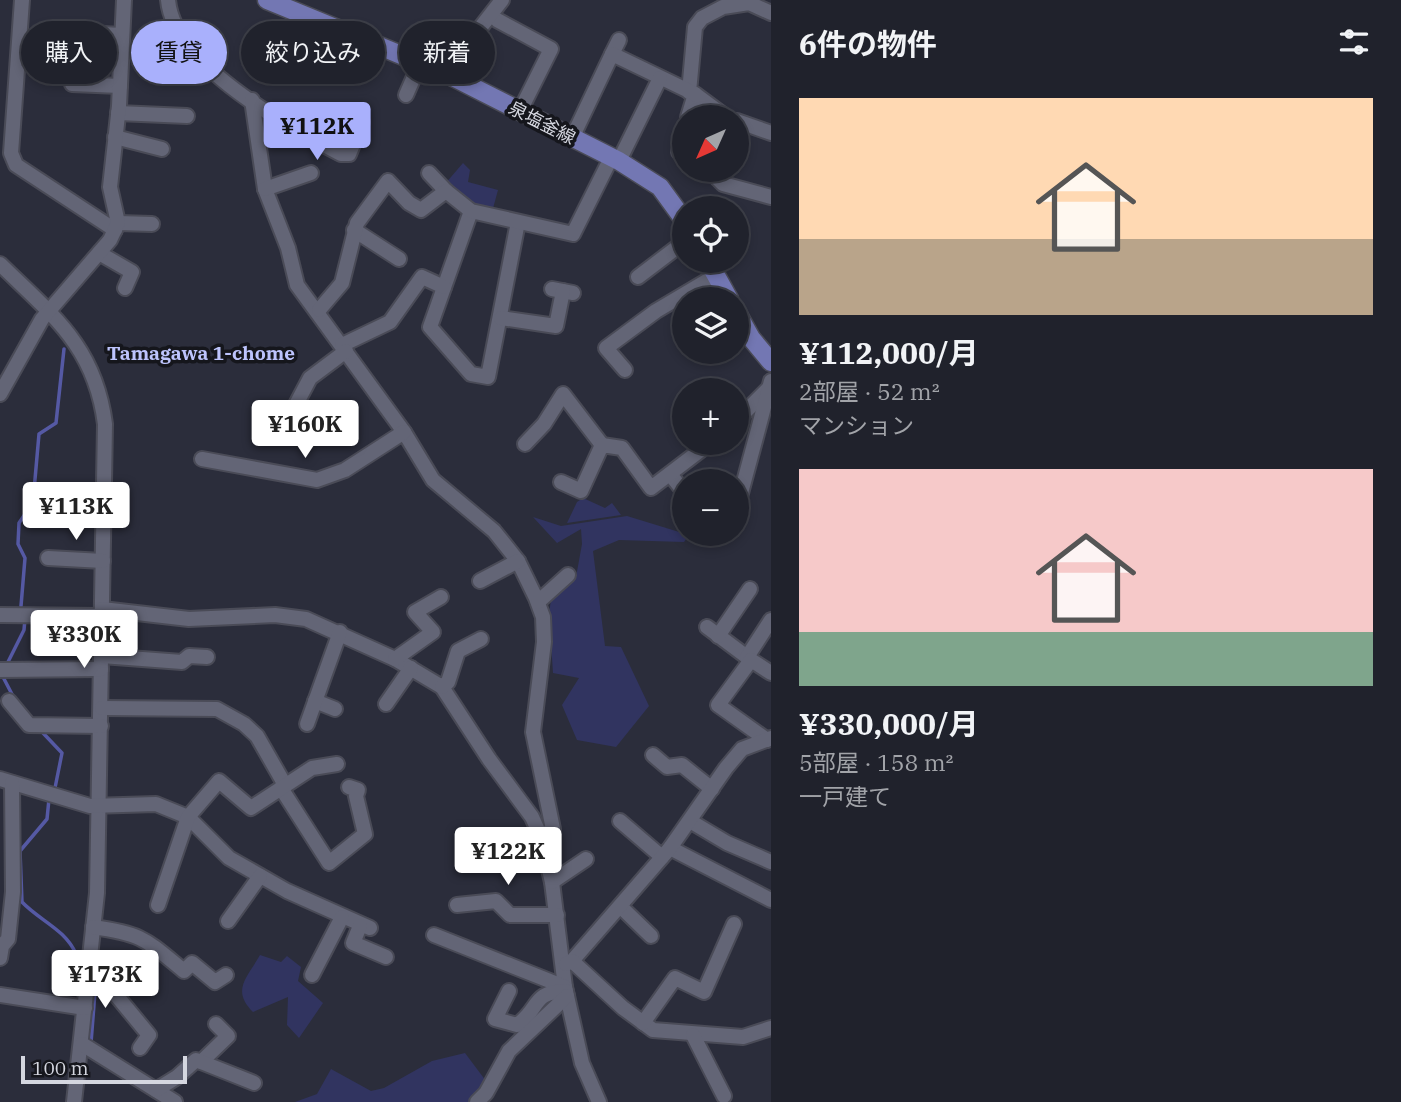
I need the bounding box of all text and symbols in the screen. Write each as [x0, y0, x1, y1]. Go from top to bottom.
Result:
chip: 購入 [21, 21, 117, 84]
chip: 賃貸 [131, 21, 227, 84]
chip: 絞り込み [241, 21, 385, 84]
chip: 新着 [399, 21, 495, 84]
icon: filters [1335, 23, 1373, 61]
text: 6件の物件 [799, 24, 937, 63]
street label: 泉塩釜線 [505, 96, 580, 149]
pin: ¥112K [268, 102, 366, 162]
north arrow [672, 105, 749, 182]
map controls [672, 105, 749, 546]
text: ¥112K [280, 110, 354, 140]
icon: home [1023, 144, 1149, 270]
button: locate [672, 196, 749, 273]
button: layers [672, 287, 749, 364]
text: ¥112,000/月 [799, 333, 979, 372]
district label: Tamagawa 1-chome [107, 341, 295, 365]
text: 2部屋 · 52 m² [799, 376, 940, 406]
button: + [672, 378, 749, 455]
pin: ¥160K [256, 400, 354, 460]
text: ¥160K [268, 408, 342, 438]
text: マンション [799, 410, 914, 440]
button: − [672, 469, 749, 546]
pin: ¥113K [27, 482, 125, 542]
text: ¥113K [39, 490, 113, 520]
icon: home [1023, 515, 1149, 641]
pin: ¥330K [35, 610, 133, 670]
text: ¥330K [47, 618, 121, 648]
text: ¥330,000/月 [799, 704, 979, 743]
text: 5部屋 · 158 m² [799, 747, 954, 777]
text: 一戸建て [799, 781, 891, 811]
pin: ¥122K [459, 828, 557, 887]
text: ¥122K [471, 835, 545, 865]
pin: ¥173K [56, 950, 154, 1010]
text: ¥173K [68, 958, 142, 988]
scale bar [21, 1053, 187, 1085]
text: 100 m [32, 1056, 89, 1080]

